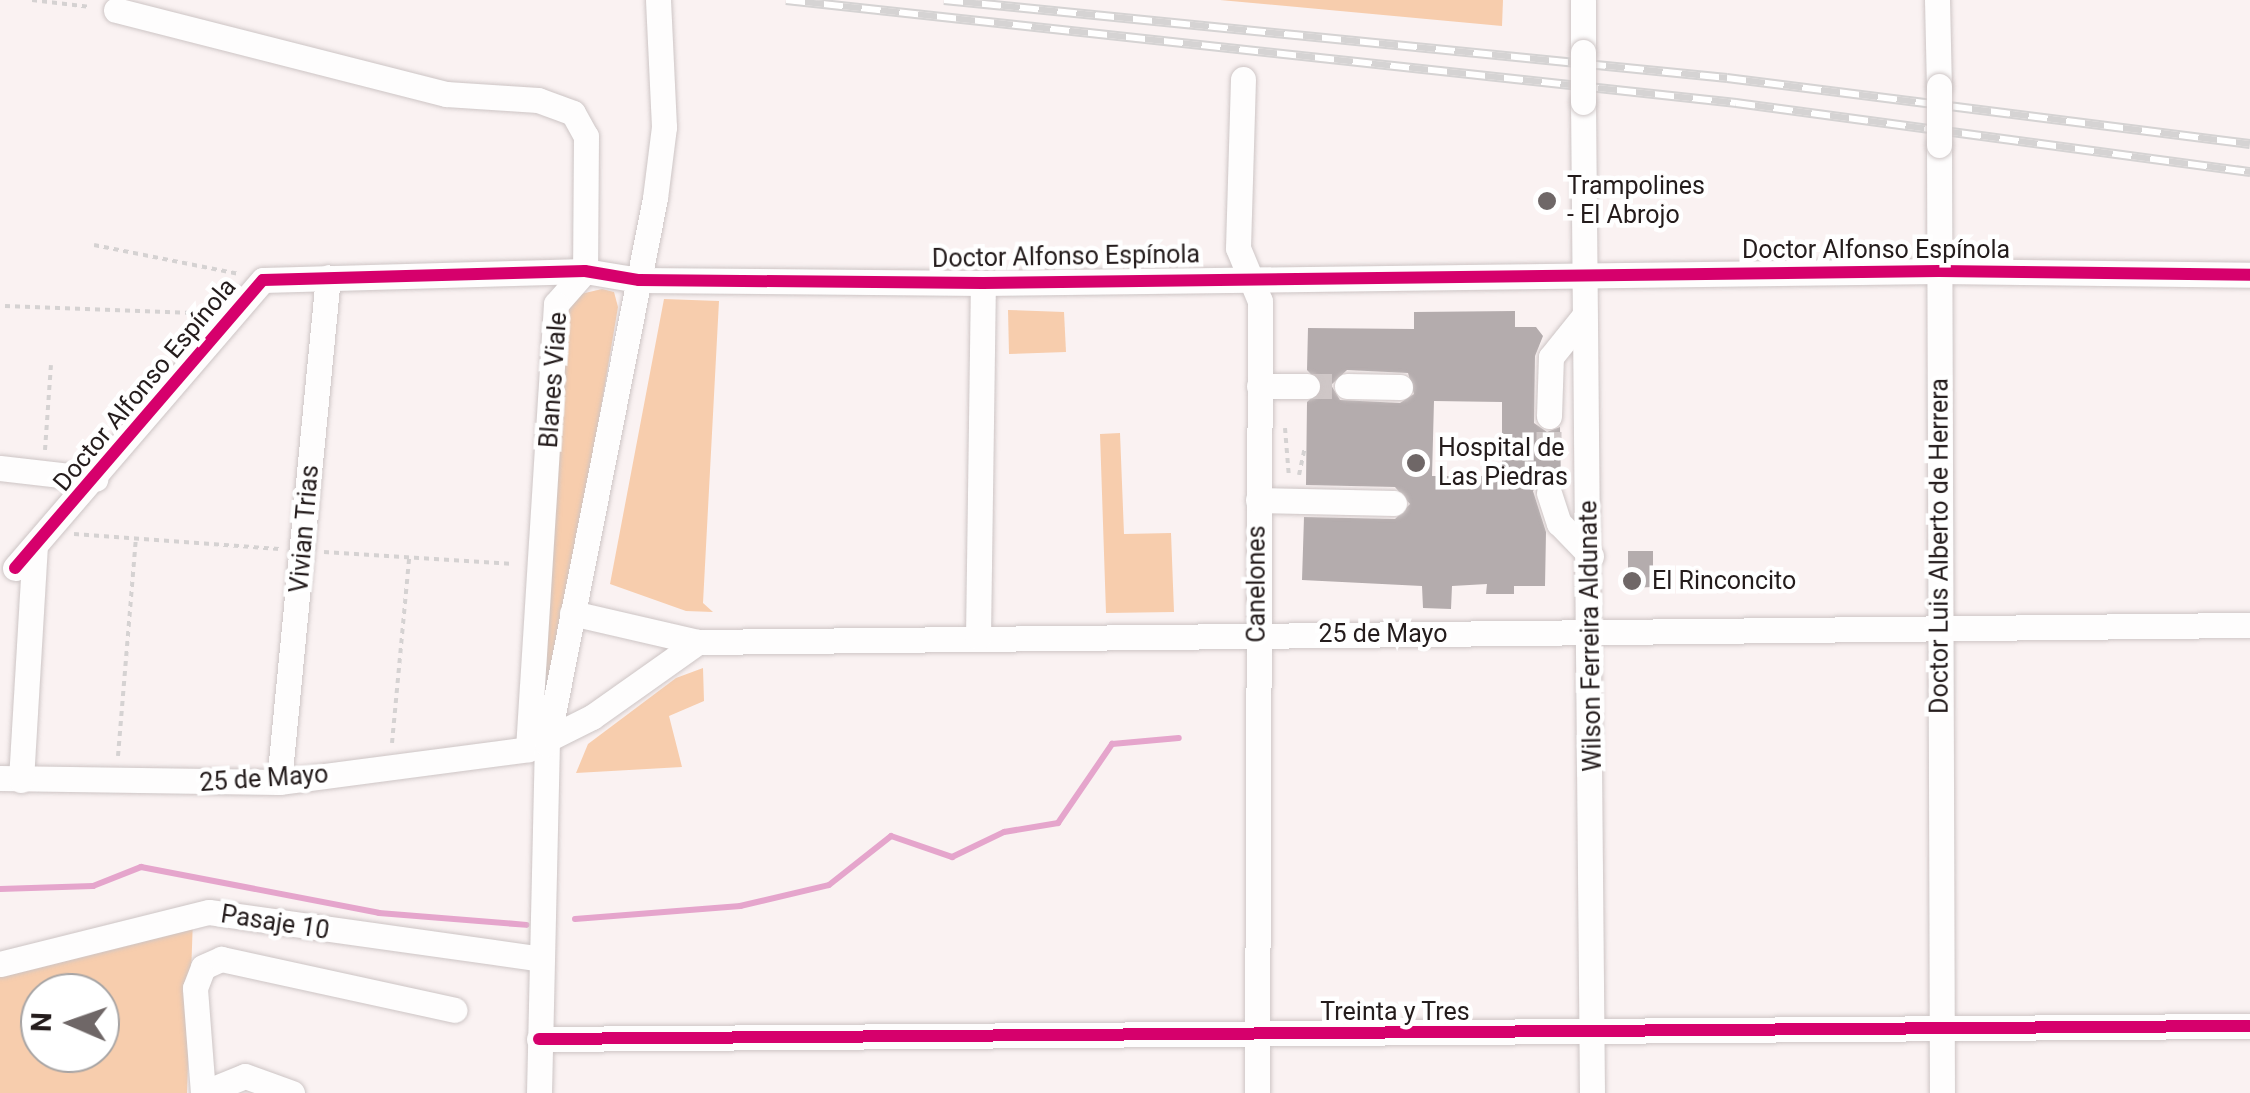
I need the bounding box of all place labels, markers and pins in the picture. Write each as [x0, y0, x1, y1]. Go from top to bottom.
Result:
place label: Trampolines - El Abrojo [1567, 172, 1705, 231]
marker: Trampolines - El Abrojo [1536, 190, 1558, 212]
place label: Hospital de Las Piedras [1438, 434, 1568, 493]
marker: Hospital de Las Piedras [1403, 450, 1429, 476]
place label: El Rinconcito [1652, 566, 1796, 596]
marker: El Rinconcito [1621, 570, 1643, 592]

